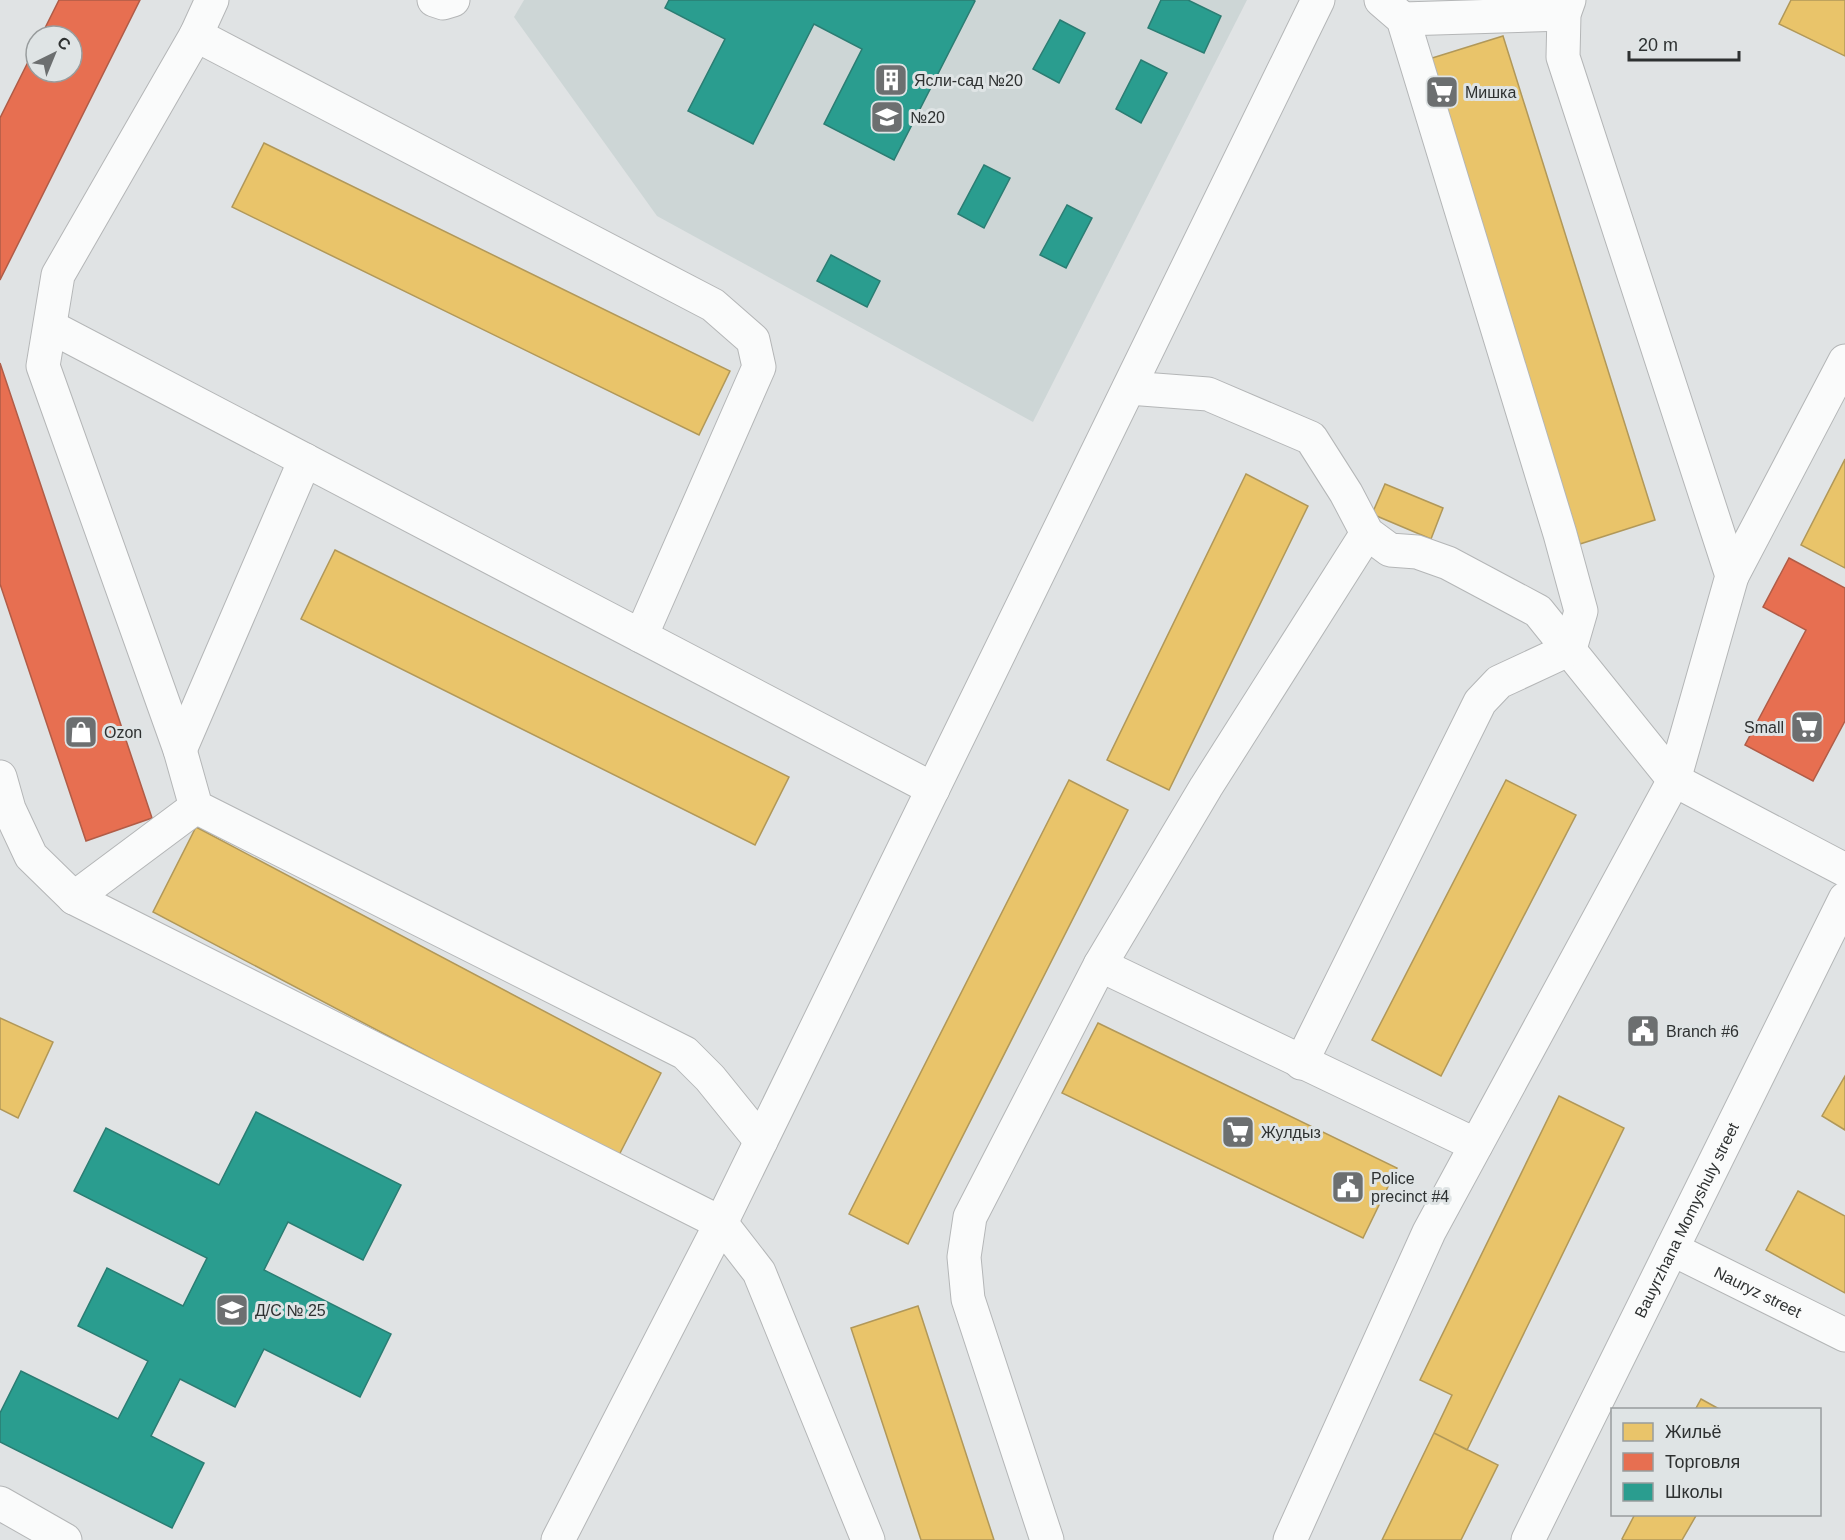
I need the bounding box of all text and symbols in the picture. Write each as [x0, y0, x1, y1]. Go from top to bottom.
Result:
north arrow [24, 24, 84, 84]
scale bar [1629, 24, 1738, 62]
text: С [54, 33, 74, 54]
text: 20 m [1638, 35, 1678, 55]
building icon: Ясли-сад №20 [873, 62, 909, 98]
place label: Ясли-сад №20 [914, 72, 1023, 89]
supermarket icon: Мишка [1424, 74, 1460, 110]
place label: Мишка [1465, 84, 1516, 101]
school or university icon: №20 [869, 99, 905, 135]
place label: №20 [910, 109, 945, 126]
supermarket icon: Small [1789, 709, 1825, 745]
shop icon: Ozon [63, 714, 99, 750]
place label: Small [1744, 719, 1784, 736]
place label: Ozon [104, 724, 142, 741]
public building icon: Branch #6 [1625, 1013, 1661, 1049]
place label: Branch #6 [1666, 1023, 1739, 1040]
supermarket icon: Жулдыз [1220, 1114, 1256, 1150]
street label: Bauyrzhana Momyshuly street [1631, 1119, 1742, 1320]
place label: Жулдыз [1261, 1124, 1321, 1141]
public building icon: Police precinct #4 [1330, 1169, 1366, 1205]
place label: Police precinct #4 [1371, 1170, 1449, 1205]
street label: Nauryz street [1711, 1263, 1805, 1321]
school or university icon: Д/С № 25 [214, 1292, 250, 1328]
place label: Д/С № 25 [255, 1302, 326, 1319]
legend [1611, 1408, 1821, 1516]
text: Жильё [1665, 1422, 1722, 1442]
text: Торговля [1665, 1452, 1740, 1472]
text: Школы [1665, 1482, 1723, 1502]

